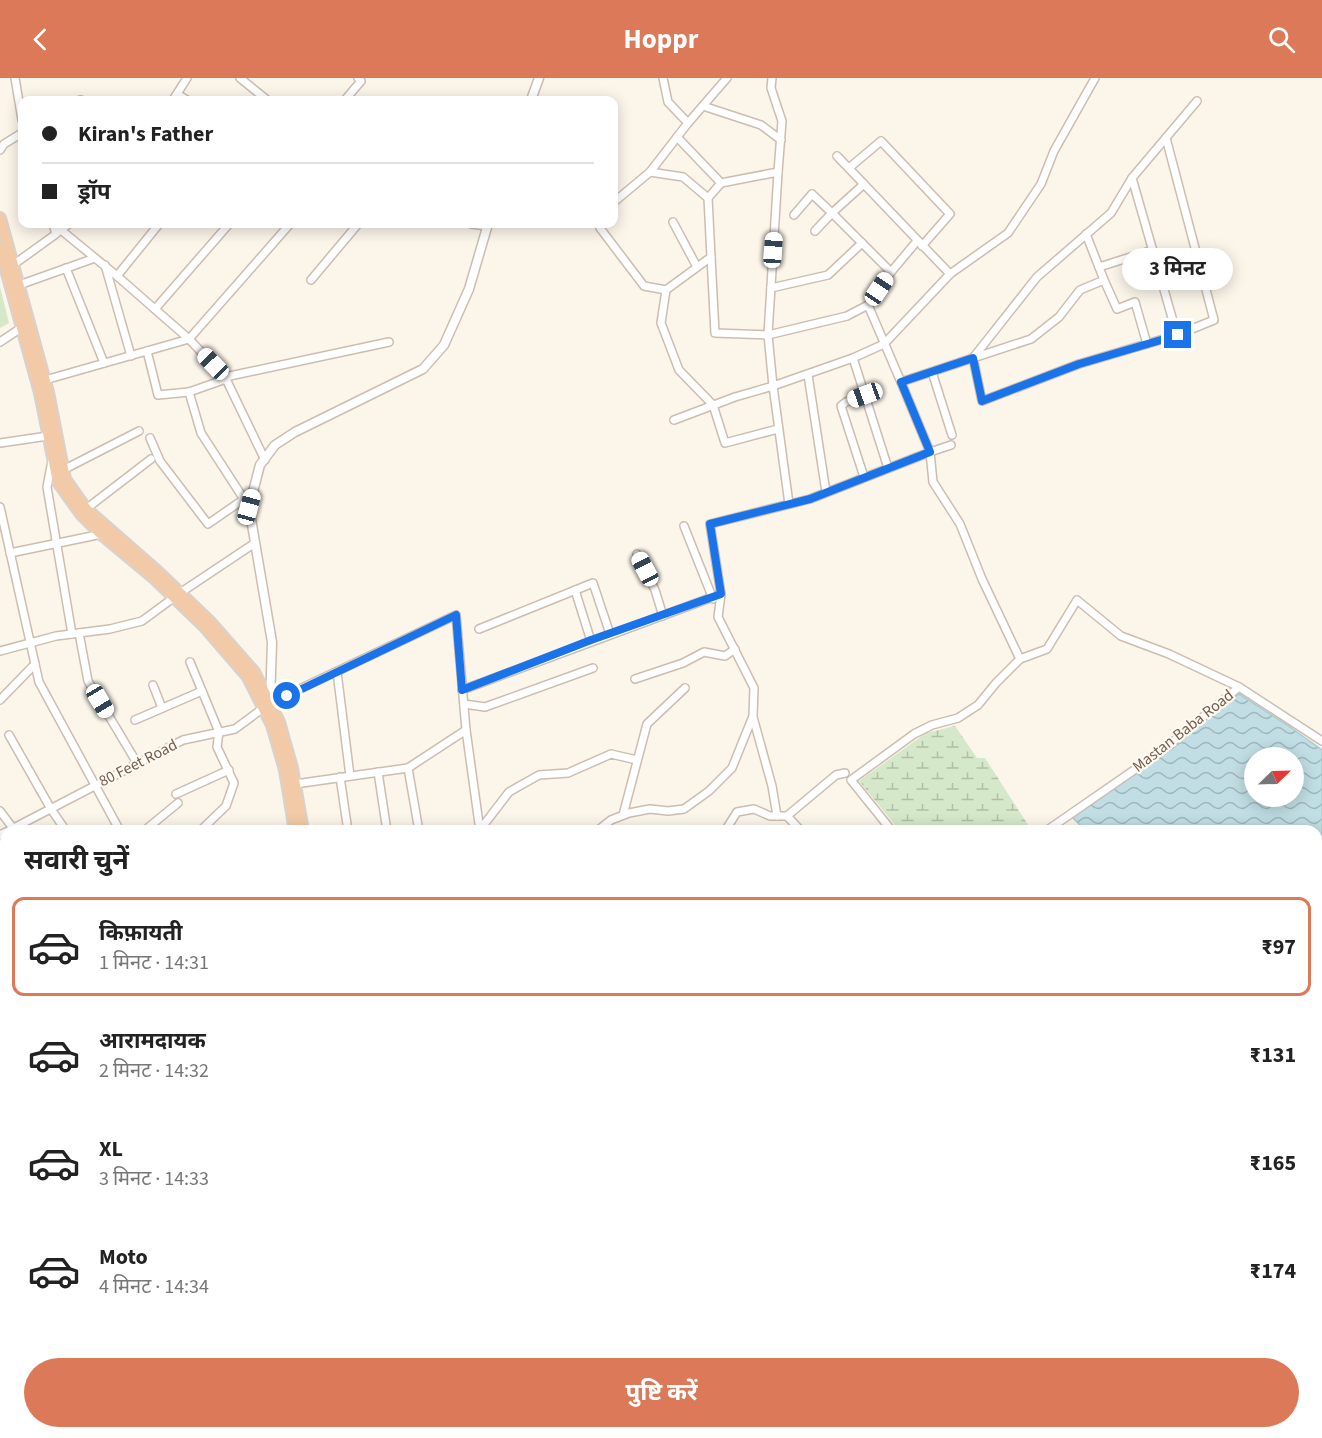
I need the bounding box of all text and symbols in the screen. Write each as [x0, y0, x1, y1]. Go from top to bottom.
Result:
text: Hoppr [624, 20, 698, 59]
icon: back [24, 23, 57, 56]
icon: search [1265, 23, 1298, 56]
text: Kiran's Father [78, 118, 213, 150]
text: ड्रॉप [78, 176, 111, 208]
car [763, 231, 783, 269]
callout: 3 मिनट [1122, 248, 1234, 290]
text: 3 मिनट [1149, 255, 1206, 283]
car [861, 269, 897, 309]
route end [1164, 321, 1191, 348]
car [194, 345, 232, 383]
car [845, 380, 885, 410]
car [236, 487, 262, 527]
car [629, 549, 661, 589]
car [83, 681, 117, 721]
route start [273, 682, 300, 709]
street label: Mastan Baba Road [1128, 685, 1238, 777]
street label: 80 Feet Road [95, 734, 181, 792]
north arrow [1244, 747, 1304, 807]
map controls [1244, 747, 1304, 807]
text: सवारी चुनें [24, 841, 129, 880]
text: किफ़ायती [99, 917, 183, 949]
icon: car [27, 920, 81, 974]
text: ₹97 [1261, 931, 1296, 963]
text: 1 मिनट · 14:31 [99, 949, 209, 977]
text: आरामदायक [99, 1025, 206, 1057]
icon: car [27, 1028, 81, 1082]
text: ₹131 [1250, 1039, 1296, 1071]
text: 2 मिनट · 14:32 [99, 1057, 209, 1085]
text: XL [99, 1133, 123, 1165]
icon: car [27, 1136, 81, 1190]
text: ₹165 [1250, 1147, 1296, 1179]
text: 3 मिनट · 14:33 [99, 1165, 209, 1193]
text: Moto [99, 1241, 148, 1273]
icon: car [27, 1244, 81, 1298]
text: ₹174 [1250, 1255, 1296, 1287]
text: 4 मिनट · 14:34 [99, 1273, 209, 1301]
button: पुष्टि करें [24, 1358, 1299, 1427]

